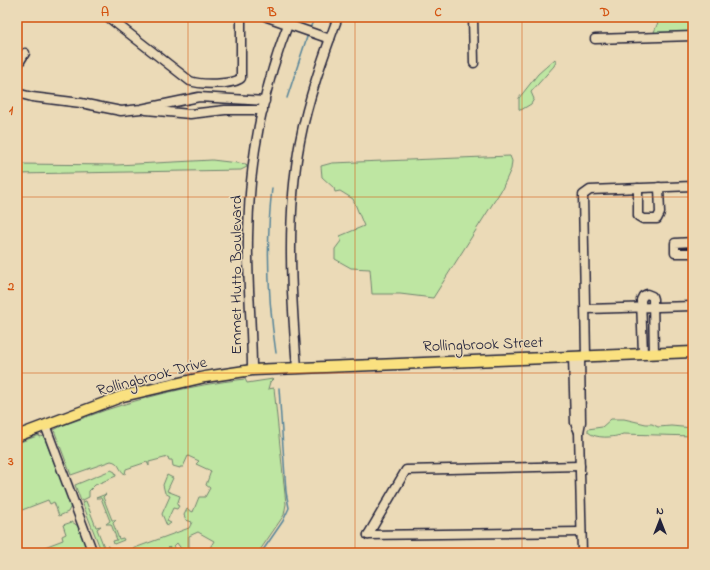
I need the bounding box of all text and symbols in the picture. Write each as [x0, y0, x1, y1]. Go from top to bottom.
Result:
text: A [101, 3, 109, 22]
text: B [267, 3, 277, 22]
text: C [434, 3, 442, 22]
text: D [599, 3, 610, 22]
text: 1 [9, 101, 14, 120]
street label: Emmet Hutto Boulevard [225, 195, 249, 355]
text: 2 [7, 277, 15, 296]
street label: Rollingbrook Street [422, 331, 544, 359]
street label: Rollingbrook Drive [94, 351, 211, 403]
text: 3 [7, 452, 14, 471]
north arrow [640, 500, 680, 540]
text: N [656, 503, 664, 519]

